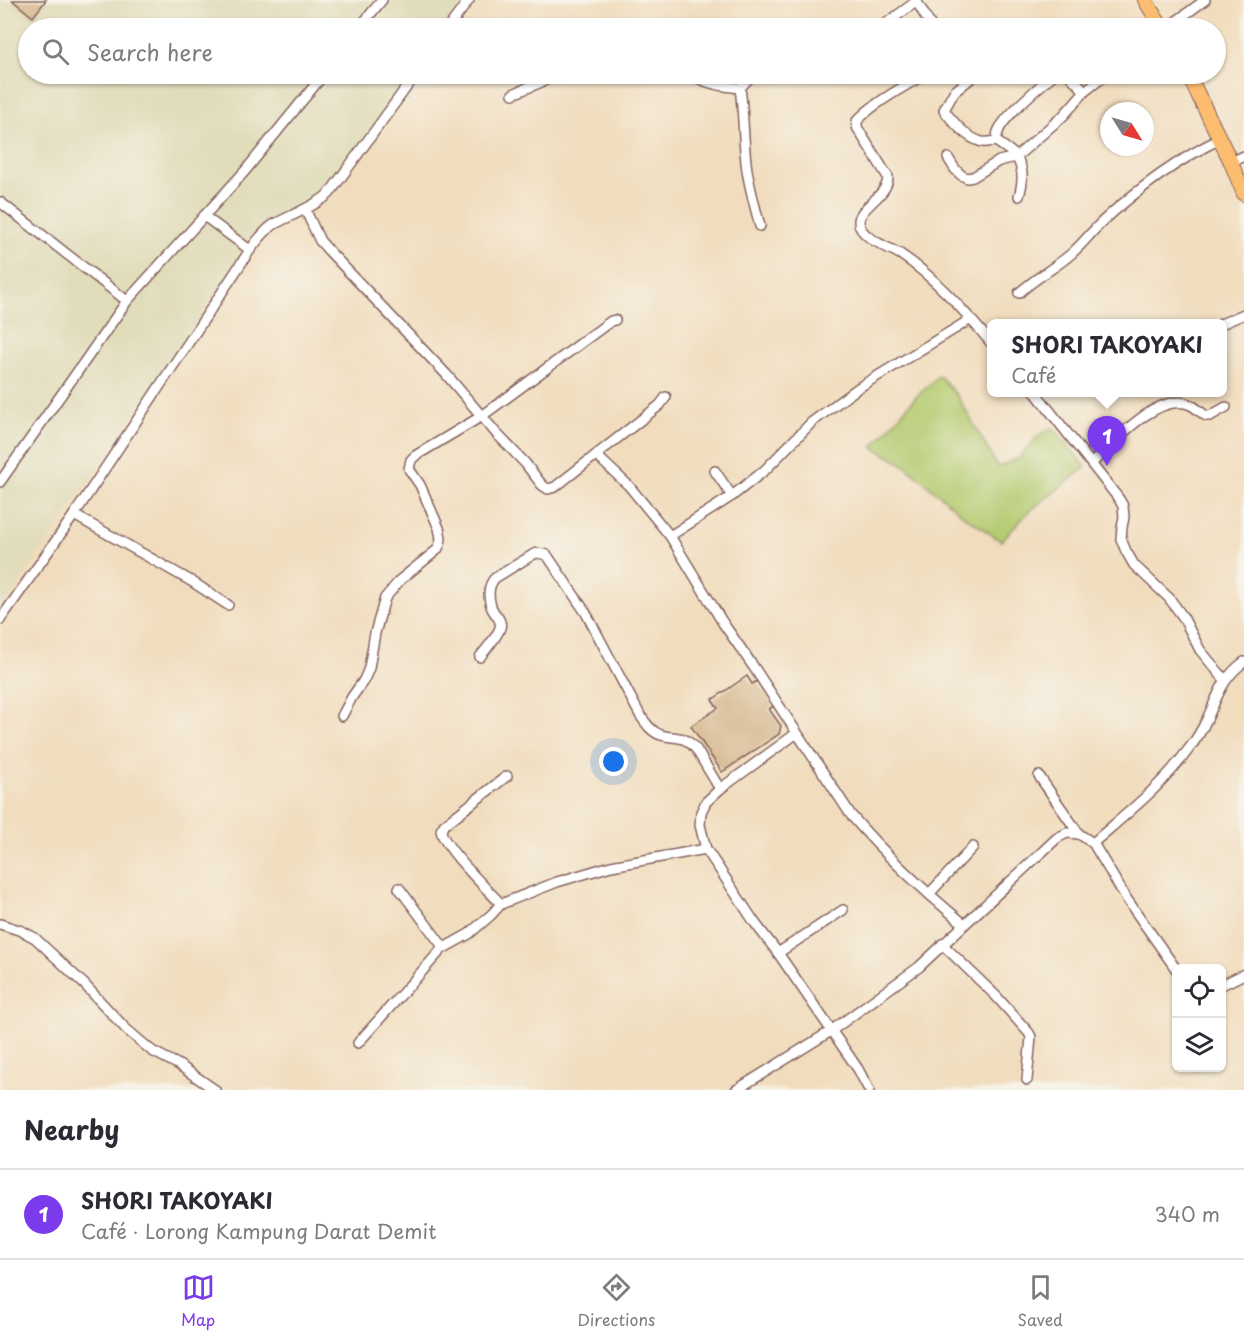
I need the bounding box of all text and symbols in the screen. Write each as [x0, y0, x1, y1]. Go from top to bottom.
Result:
search box [18, 18, 1226, 84]
icon: search [39, 35, 72, 68]
text: Search here [87, 35, 213, 68]
north arrow [1100, 102, 1154, 156]
popup [987, 319, 1227, 397]
text: SHORI TAKOYAKI [1011, 327, 1203, 360]
text: Café [1011, 360, 1056, 390]
pin: 1 [1088, 416, 1126, 466]
your location [599, 747, 628, 776]
map controls [1172, 964, 1226, 1072]
button: locate [1172, 964, 1226, 1018]
button: layers [1172, 1018, 1226, 1072]
text: Nearby [24, 1110, 119, 1149]
text: SHORI TAKOYAKI [81, 1183, 273, 1216]
text: 1 [39, 1199, 48, 1229]
text: 340 m [1155, 1199, 1220, 1229]
text: Café · Lorong Kampung Darat Demit [81, 1216, 437, 1246]
tab: Map [181, 1271, 215, 1331]
tab: Directions [577, 1271, 655, 1331]
tab: Saved [1017, 1271, 1063, 1331]

